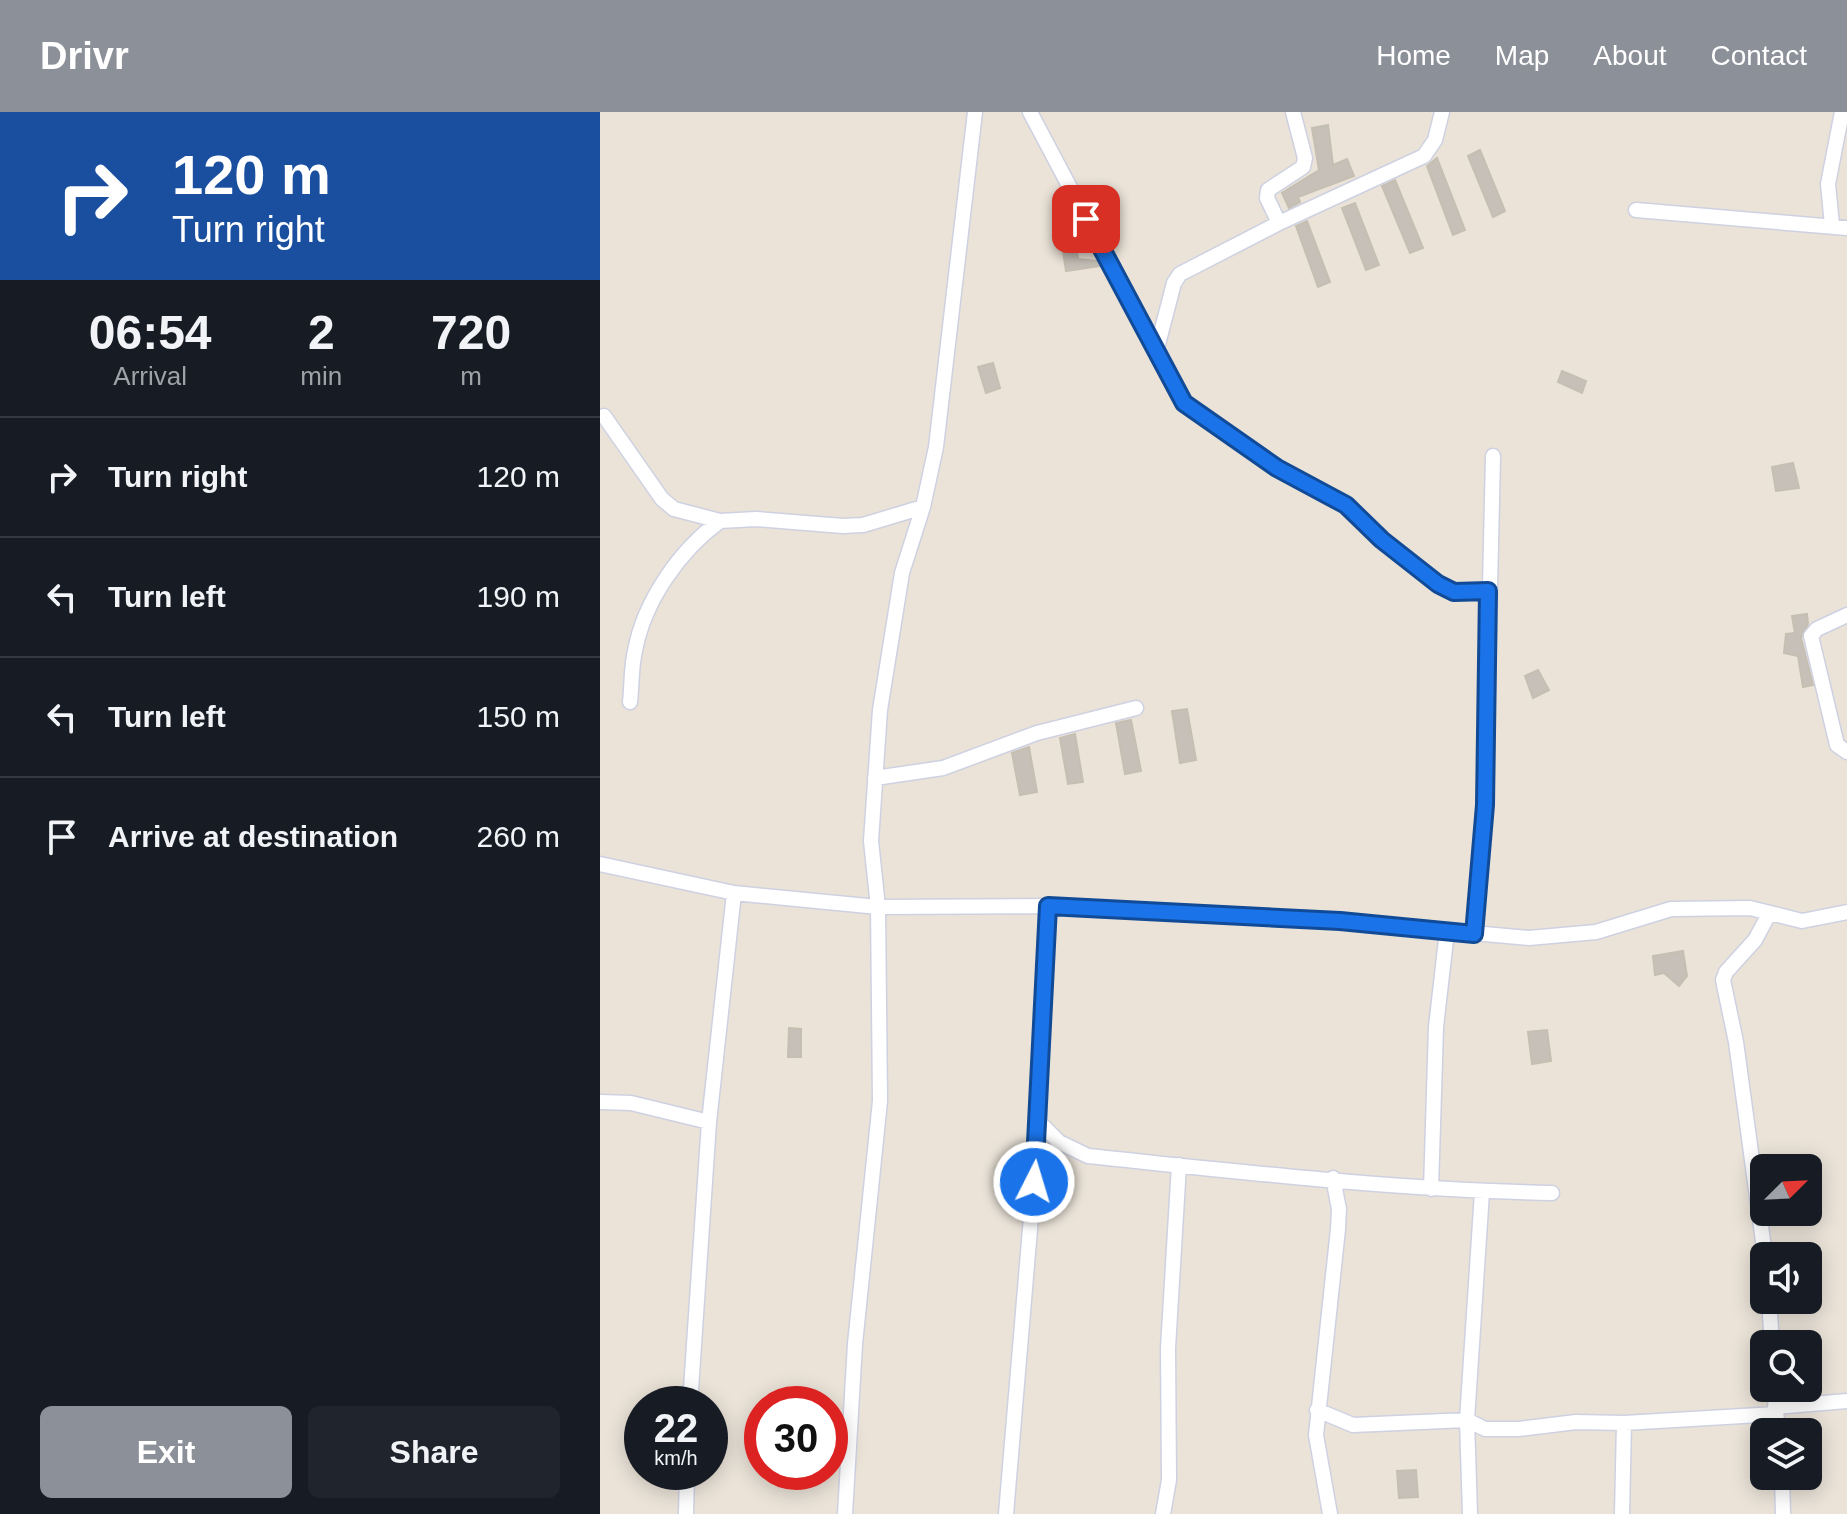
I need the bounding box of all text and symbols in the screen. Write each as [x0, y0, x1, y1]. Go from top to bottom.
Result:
text: Drivr [40, 35, 129, 77]
text: Home [1376, 40, 1451, 71]
text: Map [1495, 40, 1549, 71]
text: About [1593, 40, 1667, 71]
text: Contact [1711, 40, 1807, 71]
text: 120 m [172, 143, 331, 206]
icon: right [40, 144, 144, 248]
pin [1052, 185, 1120, 253]
icon: arrive [1064, 197, 1108, 241]
text: Turn right [172, 209, 325, 250]
text: 06:54 [89, 306, 212, 359]
text: 2 [308, 306, 335, 359]
text: 720 [431, 306, 511, 359]
text: Arrival [113, 361, 187, 391]
text: min [300, 361, 342, 391]
text: m [460, 361, 482, 391]
icon: right [40, 455, 84, 499]
text: Turn right [108, 460, 247, 493]
text: 120 m [477, 460, 560, 493]
icon: left [40, 575, 84, 619]
text: Turn left [108, 580, 226, 613]
text: 190 m [477, 580, 560, 613]
icon: left [40, 695, 84, 739]
text: Turn left [108, 700, 226, 733]
text: 150 m [477, 700, 560, 733]
icon: arrive [40, 815, 84, 859]
text: Arrive at destination [108, 820, 398, 853]
text: 260 m [477, 820, 560, 853]
position arrow [992, 1140, 1076, 1224]
north arrow [1750, 1154, 1822, 1226]
map controls [1750, 1154, 1822, 1490]
button: sound [1750, 1242, 1822, 1314]
button: search [1750, 1330, 1822, 1402]
speed limit sign: 30 [744, 1386, 848, 1490]
button: Exit [40, 1406, 292, 1498]
button: Share [308, 1406, 560, 1498]
text: 22 [654, 1406, 698, 1450]
button: layers [1750, 1418, 1822, 1490]
text: km/h [654, 1447, 698, 1469]

